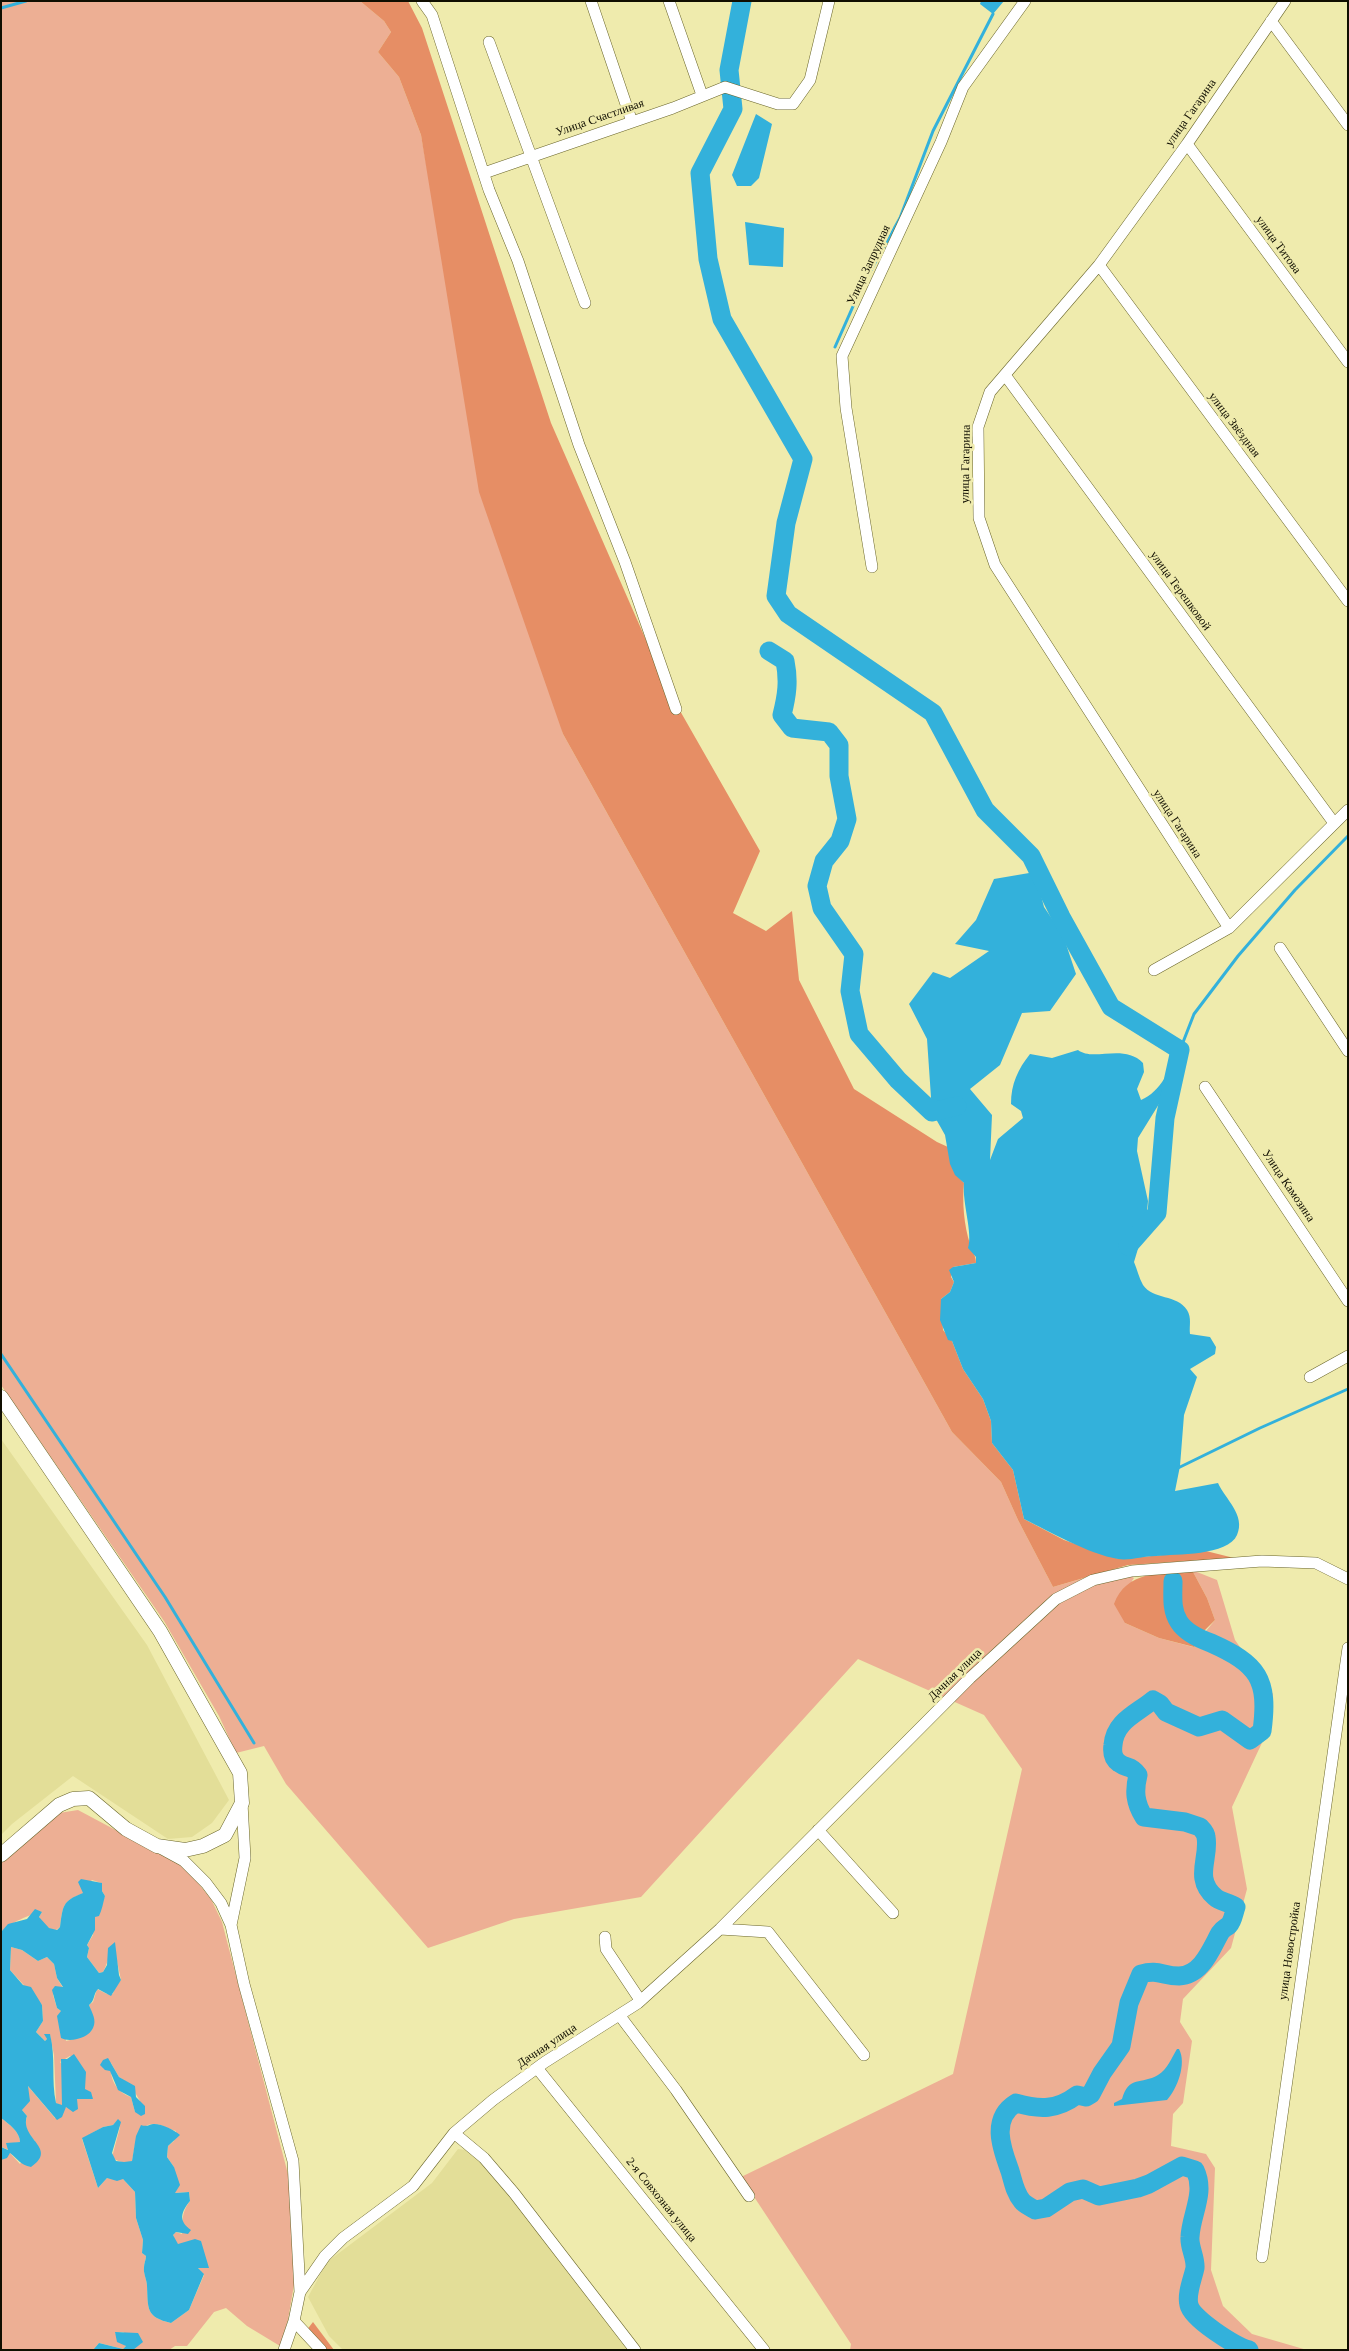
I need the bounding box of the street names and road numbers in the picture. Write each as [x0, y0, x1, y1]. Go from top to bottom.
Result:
street label: улица Гагарина [1162, 77, 1220, 149]
street label: Улица Счастливая [554, 96, 646, 140]
street label: улица Титова [1252, 213, 1304, 277]
street label: Улица Запрудная [844, 223, 894, 307]
street label: улица Звёздная [1205, 390, 1263, 460]
street label: улица Гагарина [958, 424, 974, 504]
street label: улица Терешковой [1146, 548, 1214, 634]
street label: улица Гагарина [1149, 787, 1205, 861]
street label: Улица Камозина [1259, 1147, 1317, 1225]
street label: Дачная улица [925, 1646, 985, 1704]
street label: улица Новостройка [1276, 1901, 1304, 2001]
street label: Дачная улица [514, 2021, 580, 2071]
street label: 2-я Совхозная улица [623, 2155, 699, 2245]

